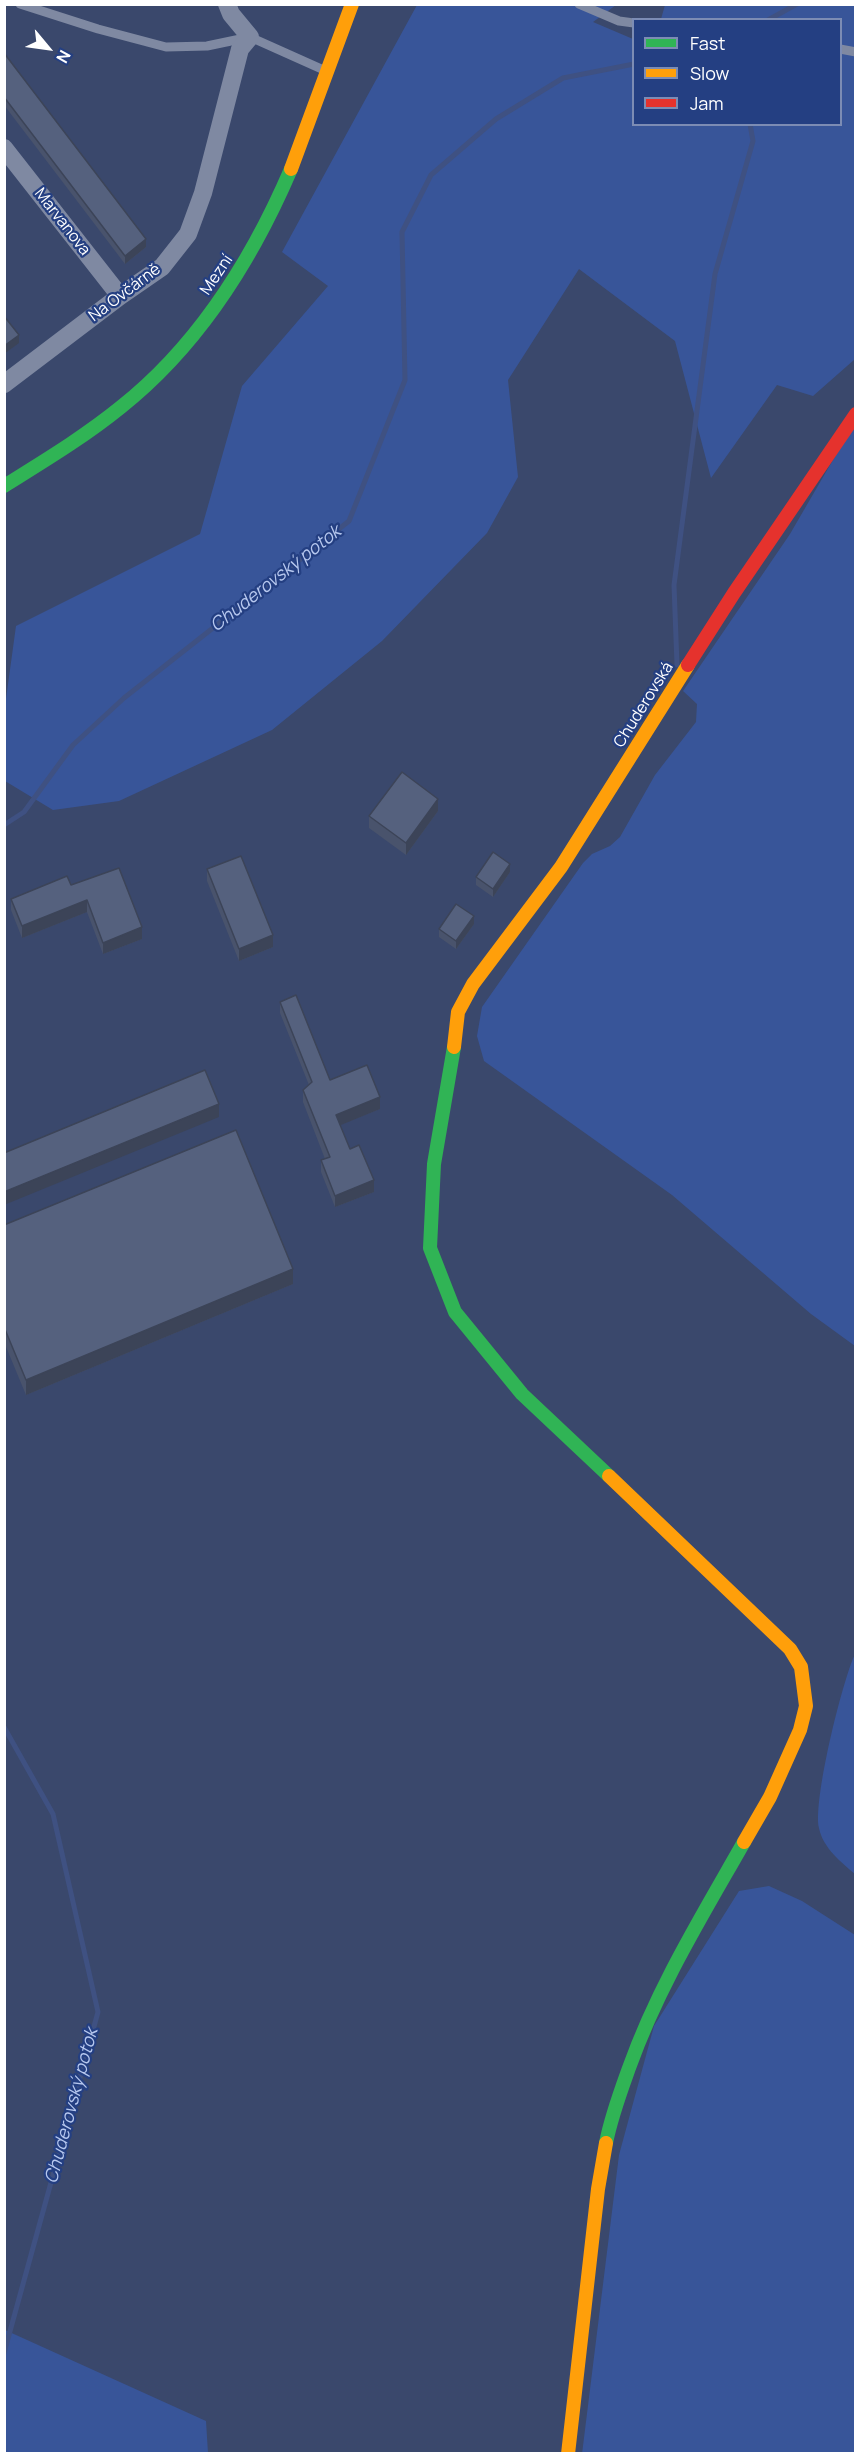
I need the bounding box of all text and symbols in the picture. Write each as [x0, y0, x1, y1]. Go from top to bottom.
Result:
north arrow [18, 18, 78, 78]
legend [632, 18, 842, 126]
text: Fast [690, 31, 725, 55]
text: N [51, 46, 76, 67]
text: Slow [690, 61, 729, 85]
text: Jam [690, 91, 724, 115]
street label: Marvanova [30, 185, 94, 259]
street label: Mezní [197, 251, 237, 299]
street label: Na Ovčárně [85, 260, 165, 326]
water label: Chuderovský potok [206, 521, 346, 637]
street label: Chuderovská [610, 659, 678, 751]
water label: Chuderovský potok [41, 2026, 103, 2186]

